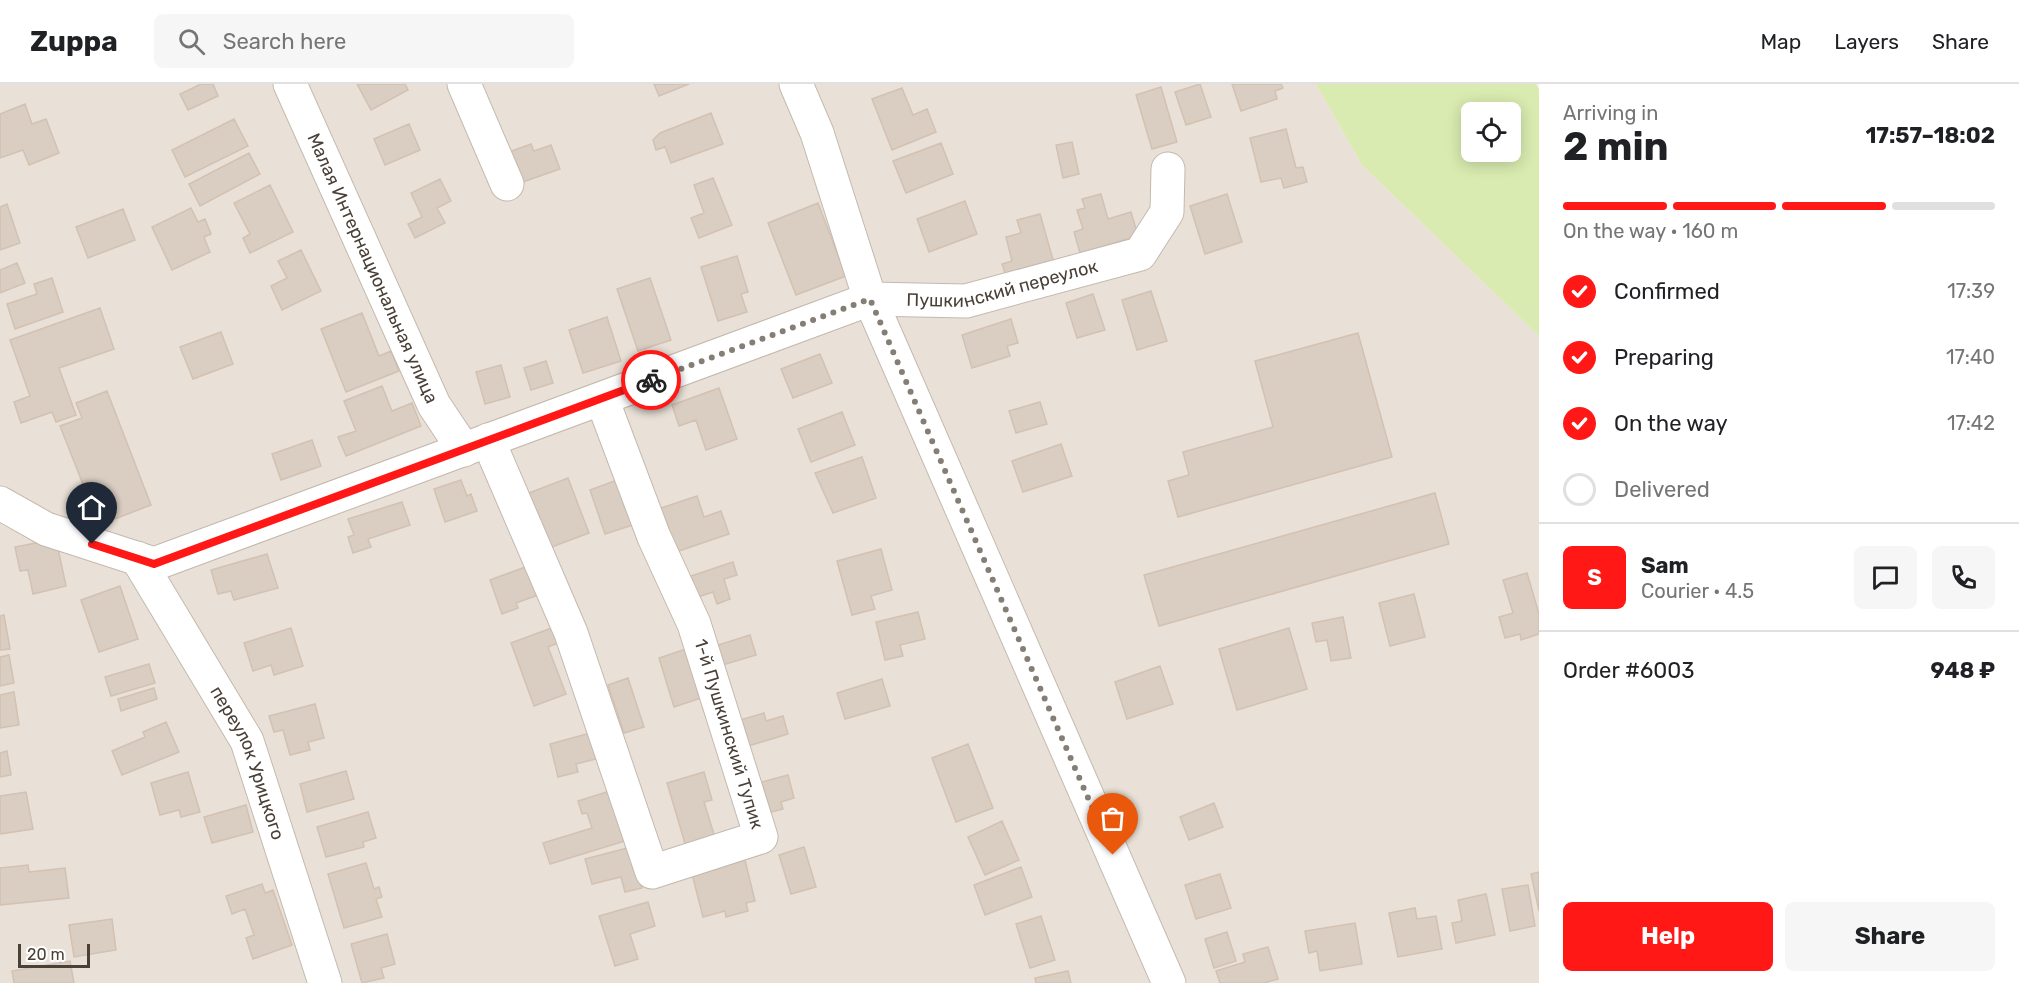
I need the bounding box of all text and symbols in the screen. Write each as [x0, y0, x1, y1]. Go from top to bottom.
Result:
search box [154, 14, 574, 68]
text: Zuppa [30, 25, 118, 58]
icon: search [175, 25, 208, 58]
text: Search here [223, 28, 346, 55]
text: Map [1760, 29, 1801, 54]
text: Layers [1834, 29, 1899, 54]
text: Share [1932, 29, 1989, 54]
text: Arriving in [1563, 101, 1658, 125]
map controls [1461, 102, 1521, 162]
button: locate [1461, 102, 1521, 162]
text: 17:57–18:02 [1865, 122, 1995, 149]
text: 2 min [1563, 124, 1669, 170]
street label: Малая Интернациональная улица [302, 130, 443, 407]
text: On the way · 160 m [1563, 219, 1738, 243]
street label: Пушкинский переулок [906, 255, 1100, 312]
icon: check [1563, 275, 1596, 308]
text: Confirmed [1614, 278, 1720, 305]
text: 17:39 [1947, 279, 1995, 303]
icon: check [1563, 341, 1596, 374]
text: Preparing [1614, 344, 1714, 371]
text: 17:40 [1946, 345, 1995, 369]
courier [621, 350, 681, 410]
icon: bike [635, 364, 668, 397]
icon: check [1563, 407, 1596, 440]
text: On the way [1614, 410, 1728, 437]
text: 17:42 [1947, 411, 1995, 435]
text: Delivered [1614, 476, 1710, 503]
pin [66, 482, 117, 544]
icon: home [75, 491, 108, 524]
button: chat [1854, 546, 1917, 609]
button: phone [1932, 546, 1995, 609]
text: Sam [1641, 552, 1689, 579]
text: S [1587, 564, 1602, 591]
text: Courier · 4.5 [1641, 579, 1754, 603]
street label: 1-й Пушкинский Тупик [690, 636, 769, 832]
text: Order #6003 [1563, 657, 1694, 684]
text: 948 ₽ [1931, 657, 1995, 684]
street label: переулок Урицкого [205, 682, 289, 843]
pin [1087, 793, 1138, 855]
icon: bag [1096, 802, 1129, 835]
button: Help [1563, 902, 1773, 971]
button: Share [1785, 902, 1995, 971]
scale bar [18, 941, 90, 968]
text: 20 m [27, 945, 65, 964]

